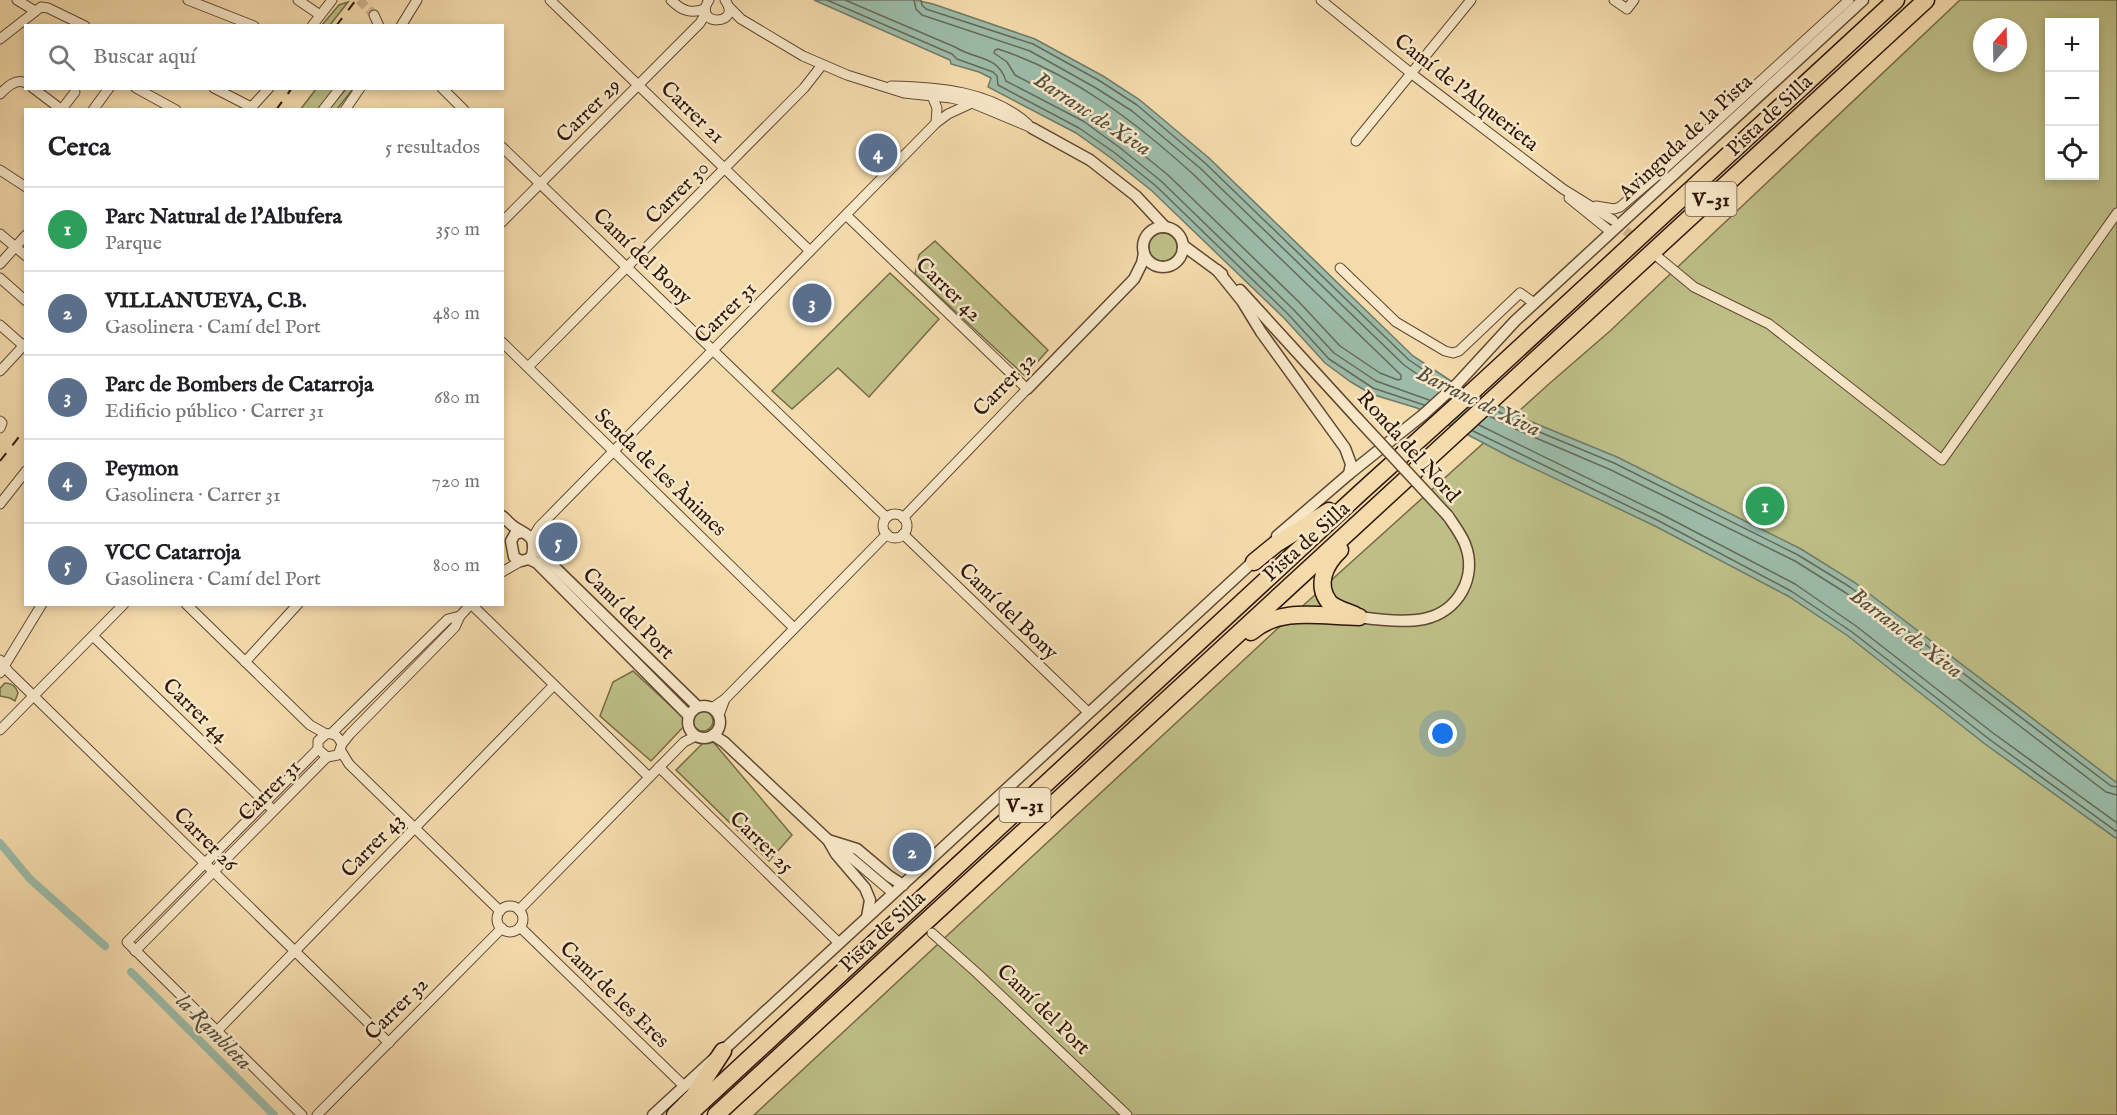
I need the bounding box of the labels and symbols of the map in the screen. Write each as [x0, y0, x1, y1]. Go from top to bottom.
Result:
north arrow [1973, 18, 2027, 72]
street label: Camí de l'Alquerieta [1388, 28, 1545, 159]
water label: Barranc de Xiva [1028, 66, 1156, 163]
street label: Avinguda de la Pista [1613, 69, 1759, 208]
street label: Pista de Silla [1721, 69, 1820, 163]
street label: Carrer 29 [551, 73, 627, 149]
street label: Carrer 21 [654, 76, 730, 150]
pin: 4 [858, 130, 898, 176]
street label: Carrer 30 [640, 155, 716, 231]
road number: V-31 [1686, 182, 1736, 216]
street label: Camí del Bony [586, 203, 698, 312]
street label: Carrer 42 [909, 252, 987, 328]
street label: Carrer 31 [689, 276, 763, 350]
pin: 3 [792, 280, 832, 326]
street label: Carrer 32 [968, 347, 1042, 423]
water label: Barranc de Xiva [1412, 360, 1545, 444]
street label: Ronda del Nord [1350, 385, 1466, 509]
street label: Senda de les Ànimes [588, 402, 732, 543]
pin: 1 [1746, 484, 1784, 528]
street label: Pista de Silla [1258, 495, 1357, 588]
pin: 5 [538, 520, 578, 564]
street label: Camí del Bony [952, 558, 1064, 667]
street label: Camí del Port [576, 562, 680, 666]
water label: Barranc de Xiva [1844, 582, 1968, 685]
street label: Carrer 44 [156, 673, 234, 750]
your location [1428, 719, 1457, 748]
street label: Carrer 31 [233, 754, 307, 828]
road number: V-31 [1000, 788, 1050, 822]
street label: Carrer 26 [167, 802, 244, 879]
street label: Carrer 25 [723, 806, 799, 880]
street label: Carrer 43 [336, 808, 410, 884]
pin: 2 [892, 830, 932, 874]
street label: Pista de Silla [834, 885, 933, 979]
street label: Camí de les Eres [553, 936, 675, 1054]
street label: Camí del Port [991, 959, 1095, 1061]
street label: Carrer 32 [360, 971, 435, 1047]
water label: la Rambleta [169, 988, 258, 1077]

